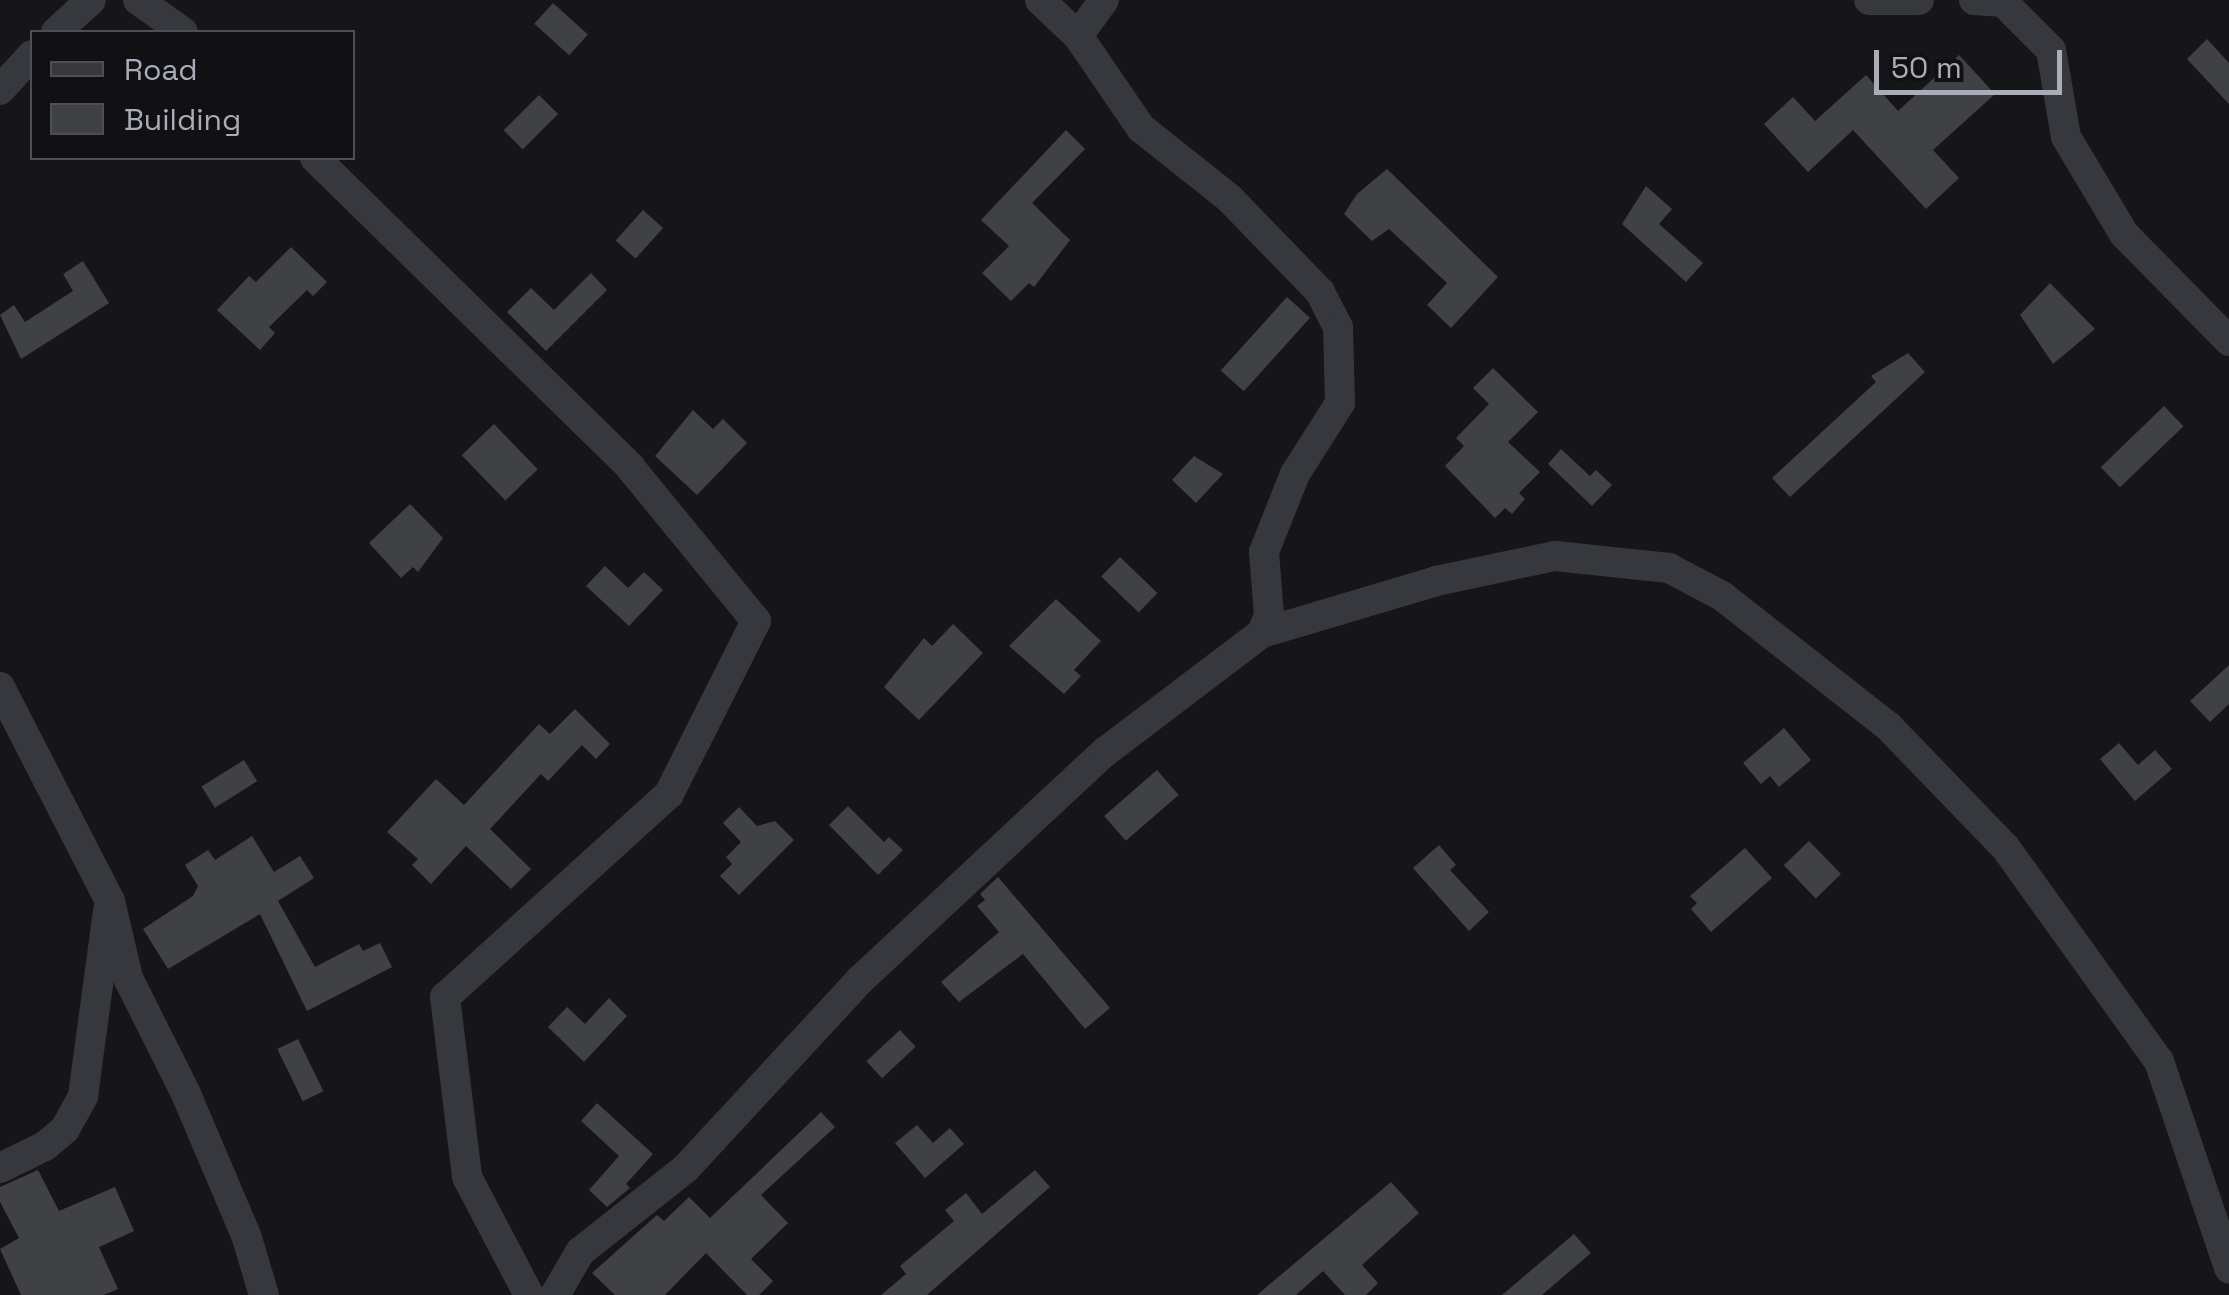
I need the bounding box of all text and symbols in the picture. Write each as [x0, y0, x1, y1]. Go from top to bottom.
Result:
legend [30, 30, 355, 160]
scale bar [1879, 30, 2066, 92]
text: 50 m [1891, 48, 1962, 87]
text: Road [124, 50, 198, 89]
text: Building [124, 100, 241, 139]

